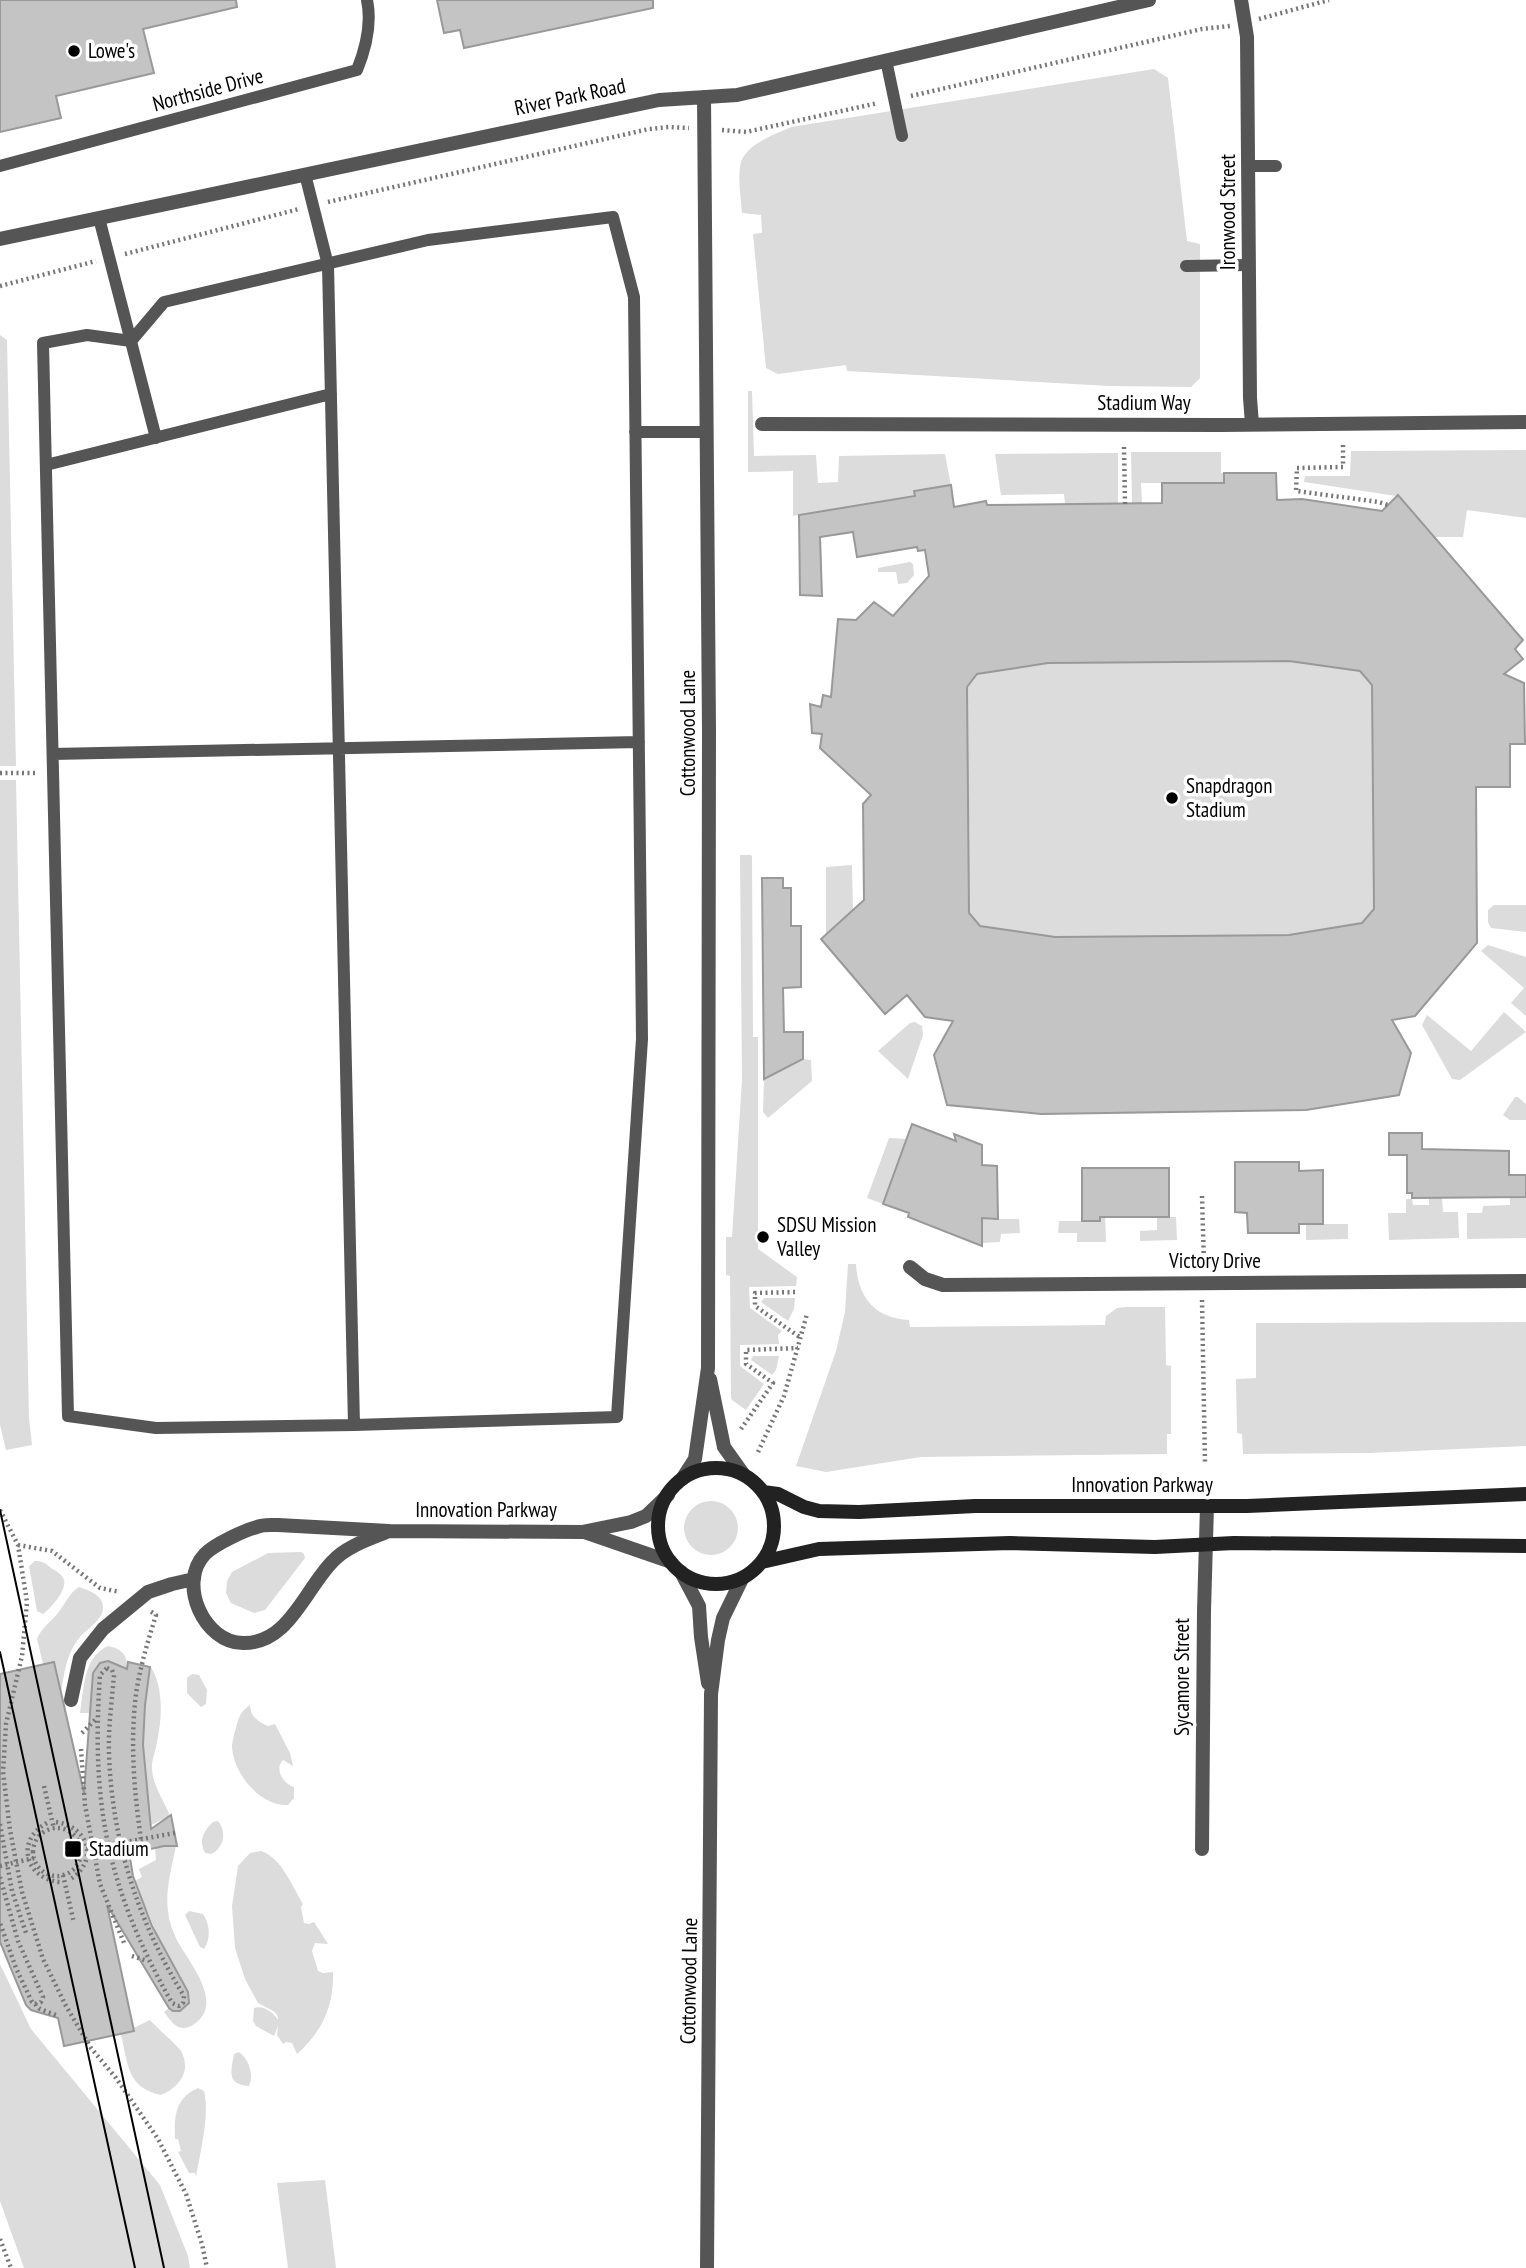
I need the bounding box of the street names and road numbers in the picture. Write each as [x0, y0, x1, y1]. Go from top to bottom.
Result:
street label: Northside Drive [149, 62, 266, 117]
street label: River Park Road [512, 72, 628, 121]
street label: Ironwood Street [1214, 154, 1241, 270]
street label: Stadium Way [1097, 389, 1191, 416]
street label: Cottonwood Lane [674, 670, 701, 796]
street label: Victory Drive [1168, 1247, 1261, 1274]
street label: Innovation Parkway [1071, 1471, 1213, 1498]
street label: Innovation Parkway [415, 1496, 557, 1523]
street label: Sycamore Street [1168, 1618, 1195, 1736]
street label: Cottonwood Lane [674, 1918, 703, 2044]

